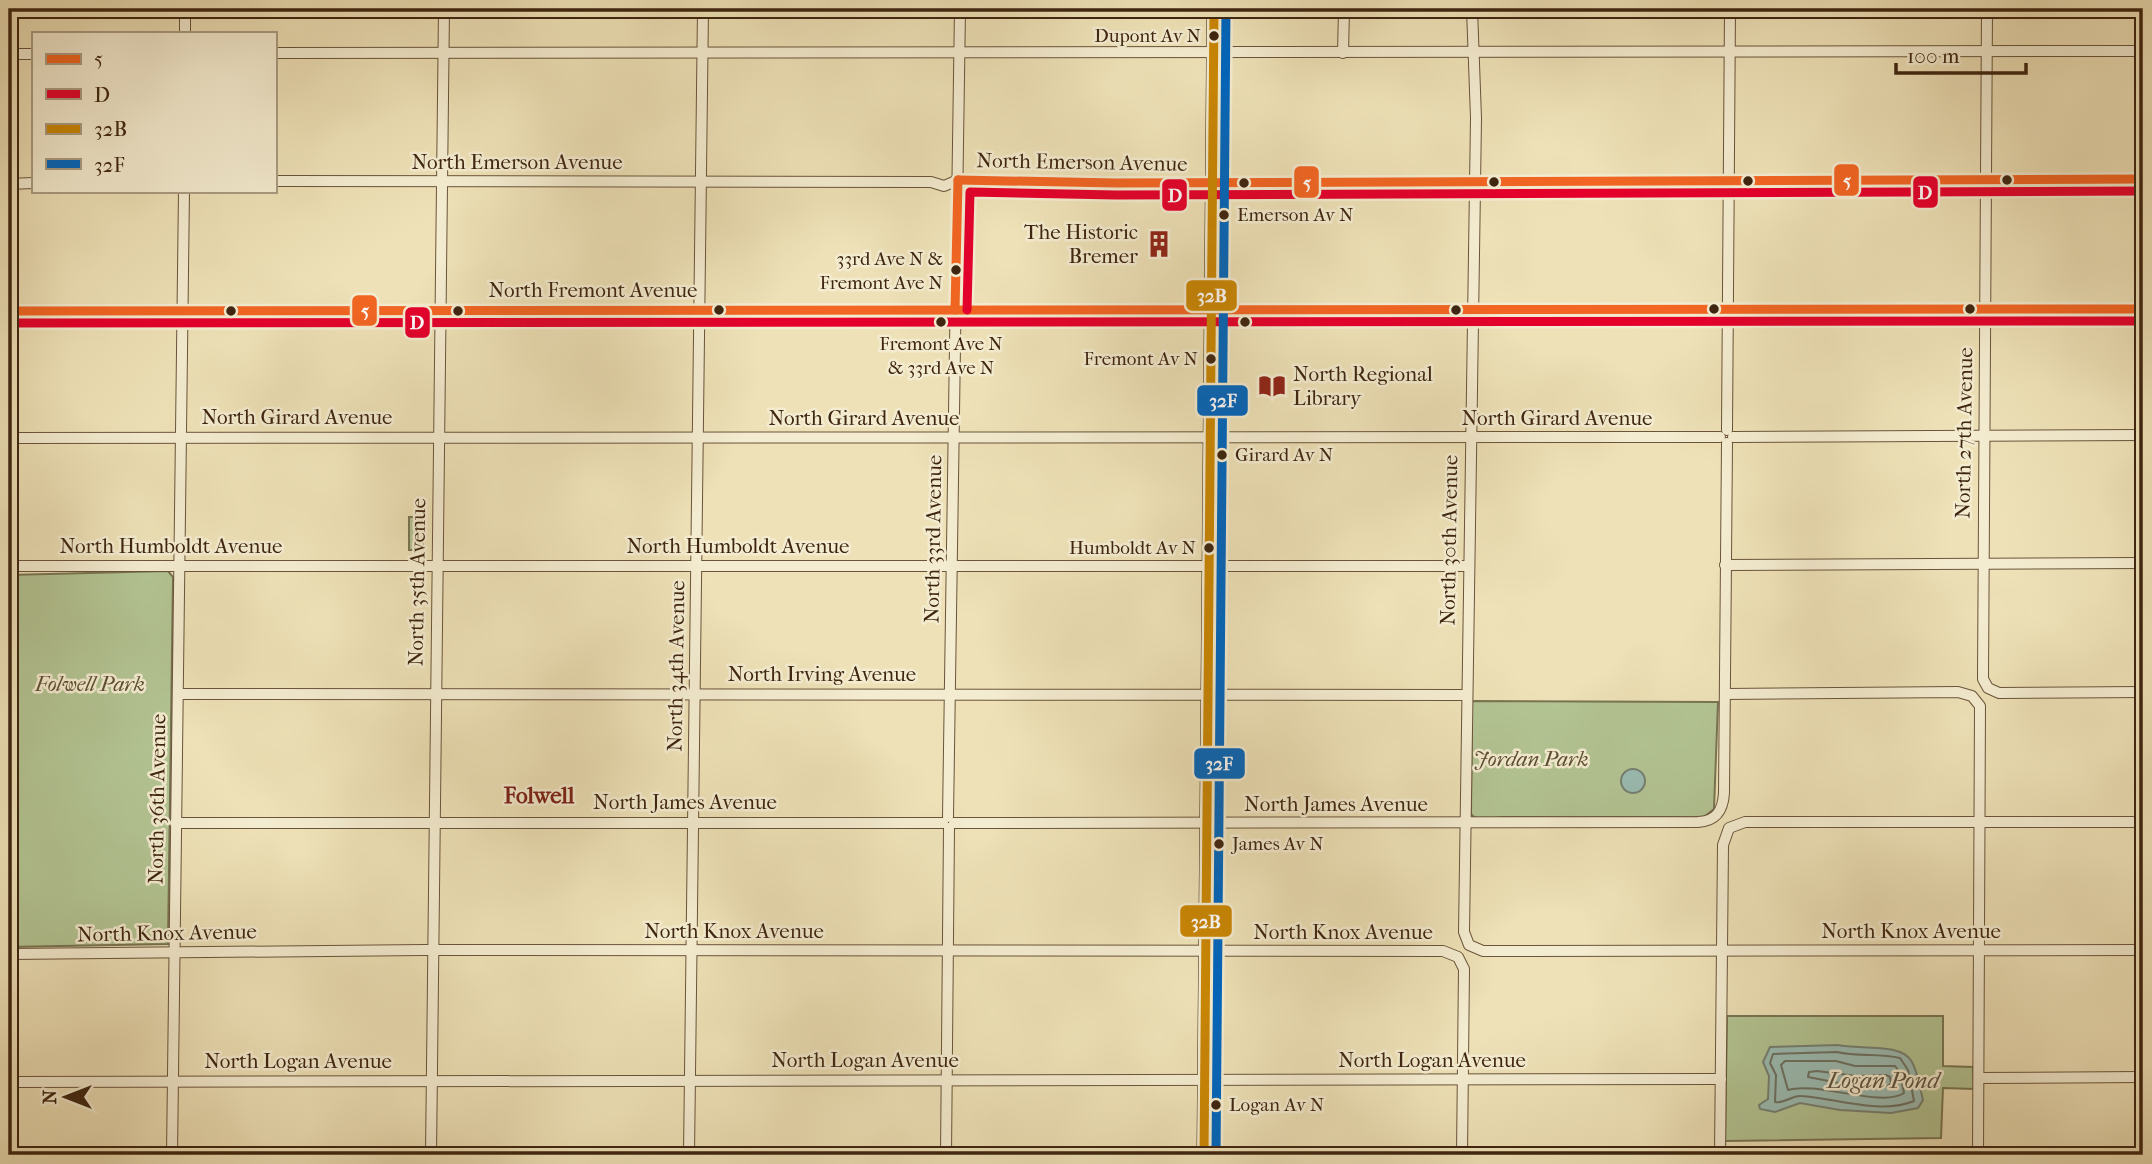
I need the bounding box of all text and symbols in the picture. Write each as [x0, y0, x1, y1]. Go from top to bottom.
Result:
place label: Dupont Av N [1094, 25, 1202, 47]
marker: Dupont Av N [1207, 29, 1221, 43]
legend [32, 32, 276, 192]
scale bar [1896, 32, 2026, 76]
text: 100 m [1907, 44, 1960, 68]
text: 5 [94, 47, 103, 71]
text: D [94, 83, 110, 107]
text: 32B [94, 117, 127, 141]
street label: North Emerson Avenue [976, 148, 1188, 176]
street label: North Emerson Avenue [411, 150, 623, 174]
text: 32F [94, 153, 125, 177]
line badge: 5 [1833, 163, 1860, 197]
line badge: 5 [1293, 165, 1320, 199]
text: 5 [1843, 170, 1851, 192]
text: 5 [1303, 172, 1311, 194]
unlabelled marker [2000, 173, 2014, 187]
unlabelled marker [1741, 174, 1755, 188]
unlabelled marker [1487, 175, 1501, 189]
line badge: D [1912, 175, 1939, 209]
unlabelled marker [1237, 176, 1251, 190]
line badge: D [1161, 178, 1188, 212]
text: D [1918, 182, 1933, 204]
text: D [1168, 185, 1183, 207]
place label: Emerson Av N [1237, 204, 1354, 226]
marker: Emerson Av N [1217, 208, 1231, 222]
place label: The Historic Bremer [1024, 220, 1138, 268]
building icon: The Historic Bremer [1144, 229, 1174, 259]
place label: 33rd Ave N & Fremont Ave N [820, 248, 944, 294]
marker: 33rd Ave N & Fremont Ave N [949, 263, 963, 277]
street label: North Fremont Avenue [488, 278, 698, 302]
line badge: 32B [1185, 279, 1238, 312]
text: 32B [1197, 285, 1227, 307]
line badge: 5 [351, 294, 378, 327]
text: 5 [361, 300, 369, 322]
unlabelled marker [1707, 302, 1721, 316]
unlabelled marker [1963, 302, 1977, 316]
unlabelled marker [712, 303, 726, 317]
unlabelled marker [1449, 303, 1463, 317]
unlabelled marker [224, 304, 238, 318]
unlabelled marker [451, 304, 465, 318]
line badge: D [404, 306, 431, 339]
text: D [410, 312, 425, 334]
marker: Fremont Ave N & 33rd Ave N [934, 315, 948, 329]
unlabelled marker [1238, 315, 1252, 329]
place label: Fremont Ave N & 33rd Ave N [879, 333, 1003, 379]
street label: North 27th Avenue [1951, 347, 1977, 519]
place label: Fremont Av N [1084, 348, 1199, 370]
marker: Fremont Av N [1204, 352, 1218, 366]
place label: North Regional Library [1293, 362, 1433, 410]
library icon: North Regional Library [1257, 371, 1287, 401]
line badge: 32F [1196, 384, 1249, 417]
text: 32F [1209, 390, 1238, 412]
street label: North Girard Avenue [202, 405, 393, 429]
street label: North Girard Avenue [769, 406, 960, 430]
street label: North Girard Avenue [1462, 406, 1653, 430]
place label: Girard Av N [1235, 444, 1334, 466]
marker: Girard Av N [1215, 448, 1229, 462]
street label: North 30th Avenue [1436, 454, 1462, 626]
street label: North 33rd Avenue [920, 455, 946, 623]
street label: North 35th Avenue [404, 498, 430, 666]
street label: North Humboldt Avenue [60, 534, 282, 558]
street label: North Humboldt Avenue [627, 534, 849, 558]
place label: Humboldt Av N [1069, 537, 1197, 559]
marker: Humboldt Av N [1202, 541, 1216, 555]
street label: North 34th Avenue [663, 580, 689, 752]
street label: North Irving Avenue [728, 662, 916, 686]
park label: Folwell Park [34, 672, 145, 696]
street label: North 36th Avenue [144, 714, 170, 884]
line badge: 32F [1193, 747, 1246, 780]
park label: Jordan Park [1473, 747, 1589, 771]
text: 32F [1205, 753, 1234, 775]
district label: Folwell [503, 782, 575, 809]
street label: North James Avenue [593, 790, 777, 814]
street label: North James Avenue [1244, 792, 1428, 816]
place label: James Av N [1230, 833, 1324, 855]
marker: James Av N [1212, 837, 1226, 851]
line badge: 32B [1179, 904, 1233, 938]
text: 32B [1191, 911, 1221, 933]
street label: North Knox Avenue [77, 919, 257, 947]
street label: North Knox Avenue [644, 919, 824, 943]
street label: North Knox Avenue [1821, 919, 2001, 943]
street label: North Knox Avenue [1253, 920, 1433, 944]
street label: North Logan Avenue [771, 1048, 959, 1072]
street label: North Logan Avenue [1338, 1048, 1526, 1072]
street label: North Logan Avenue [204, 1049, 392, 1073]
north arrow [32, 1062, 102, 1132]
water label: Logan Pond [1825, 1067, 1942, 1094]
text: N [39, 1089, 61, 1104]
place label: Logan Av N [1229, 1094, 1325, 1116]
marker: Logan Av N [1209, 1098, 1223, 1112]

